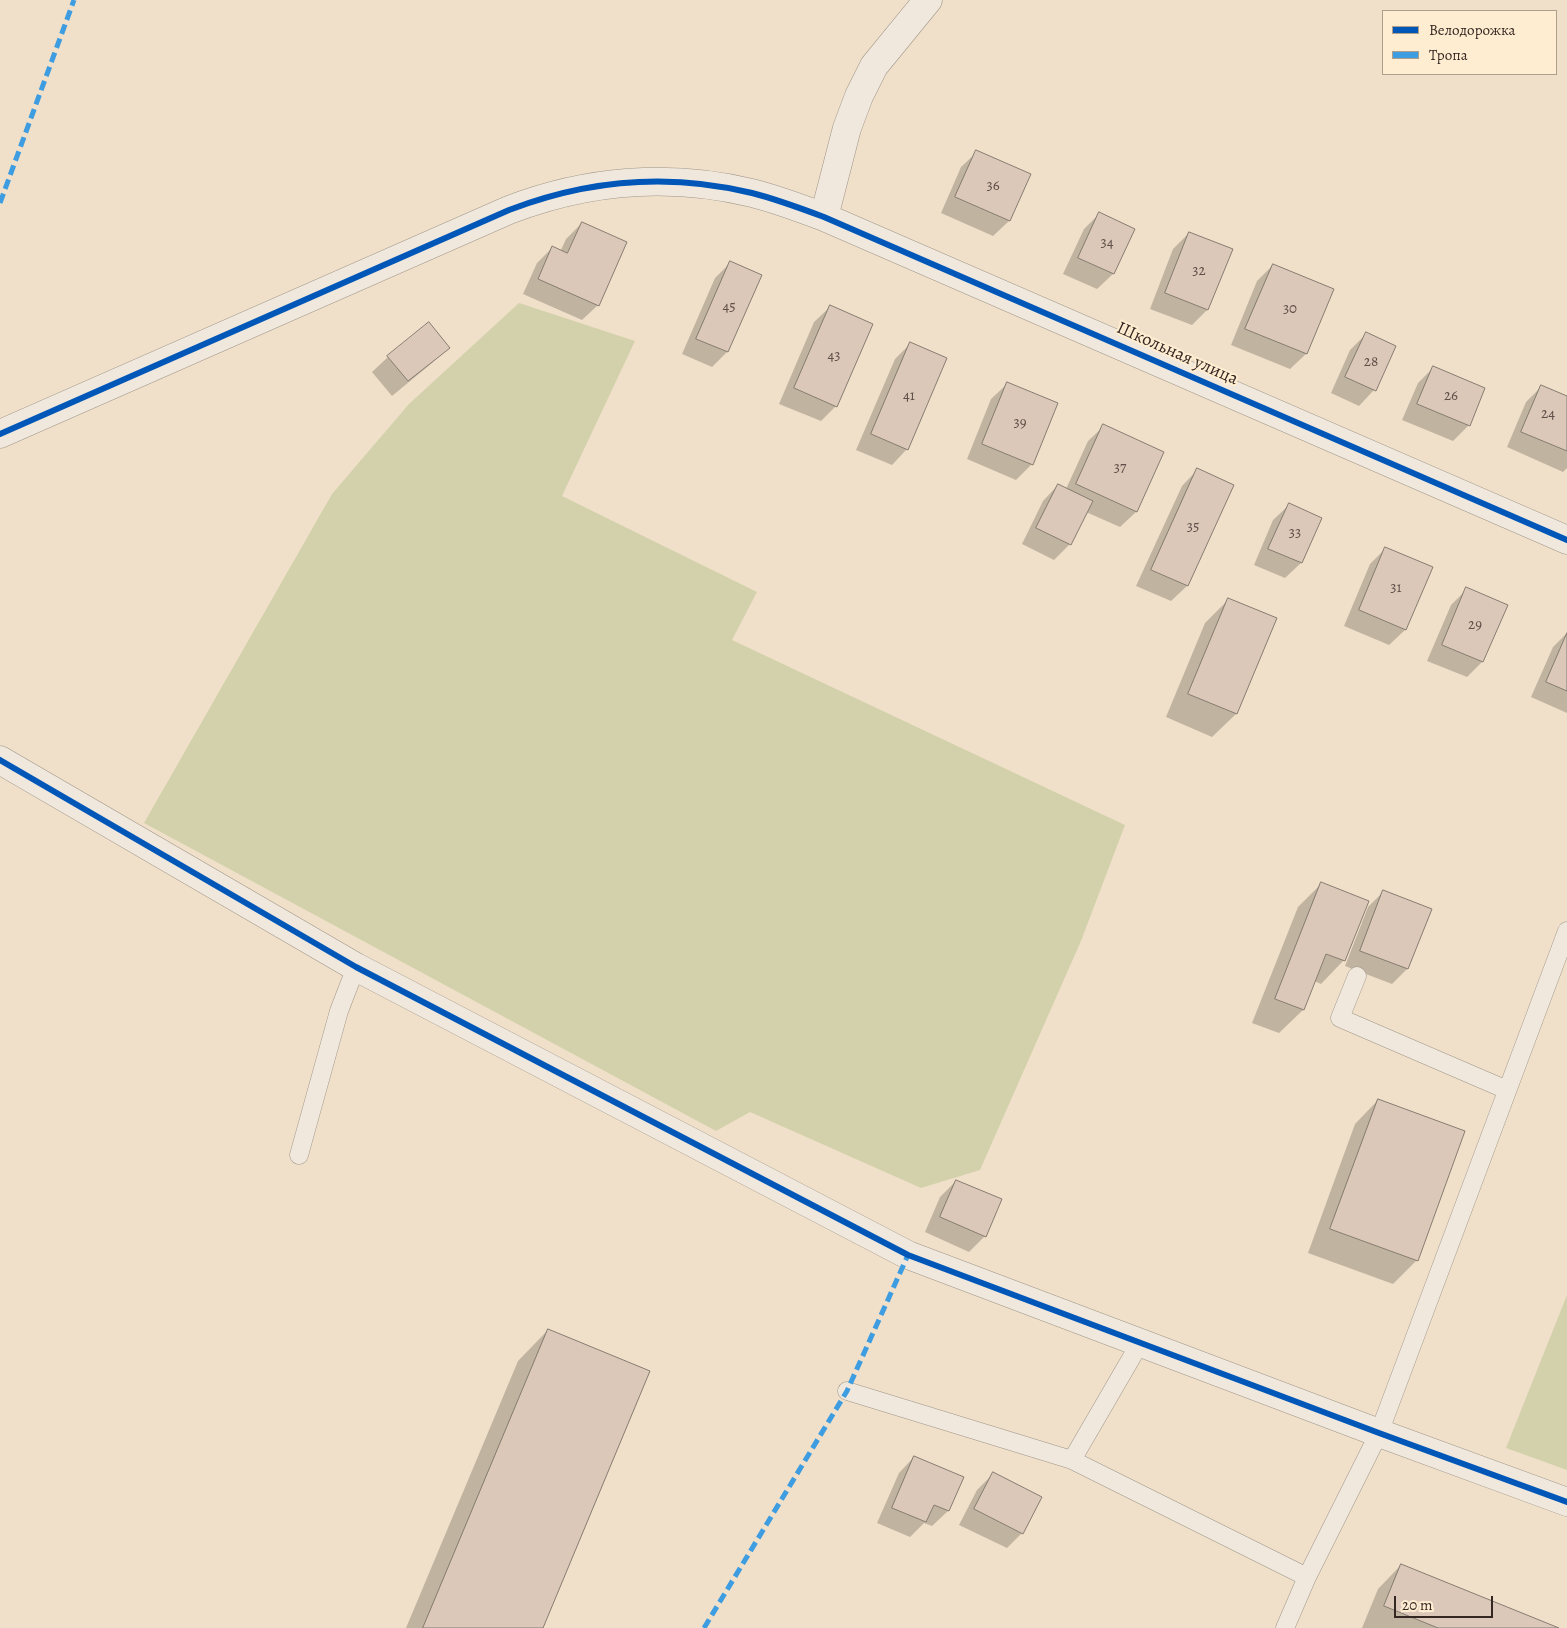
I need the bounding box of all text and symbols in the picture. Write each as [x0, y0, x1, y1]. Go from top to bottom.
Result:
legend [1382, 10, 1557, 75]
text: Велодорожка [1429, 20, 1516, 40]
text: Тропа [1429, 45, 1468, 65]
house number: 36 [986, 177, 1000, 195]
house number: 34 [1100, 234, 1114, 252]
house number: 32 [1192, 262, 1206, 280]
house number: 45 [722, 298, 736, 316]
house number: 30 [1283, 300, 1297, 318]
street label: Школьная улица [1113, 318, 1241, 390]
house number: 43 [827, 347, 841, 365]
house number: 28 [1364, 353, 1378, 371]
house number: 41 [903, 387, 915, 405]
house number: 26 [1444, 387, 1458, 405]
house number: 24 [1541, 405, 1555, 423]
house number: 39 [1013, 414, 1027, 432]
house number: 37 [1114, 459, 1126, 477]
house number: 35 [1187, 518, 1199, 536]
house number: 33 [1289, 524, 1301, 542]
house number: 31 [1390, 579, 1402, 597]
house number: 29 [1468, 616, 1482, 634]
scale bar [1397, 1586, 1496, 1618]
text: 20 m [1402, 1595, 1433, 1615]

